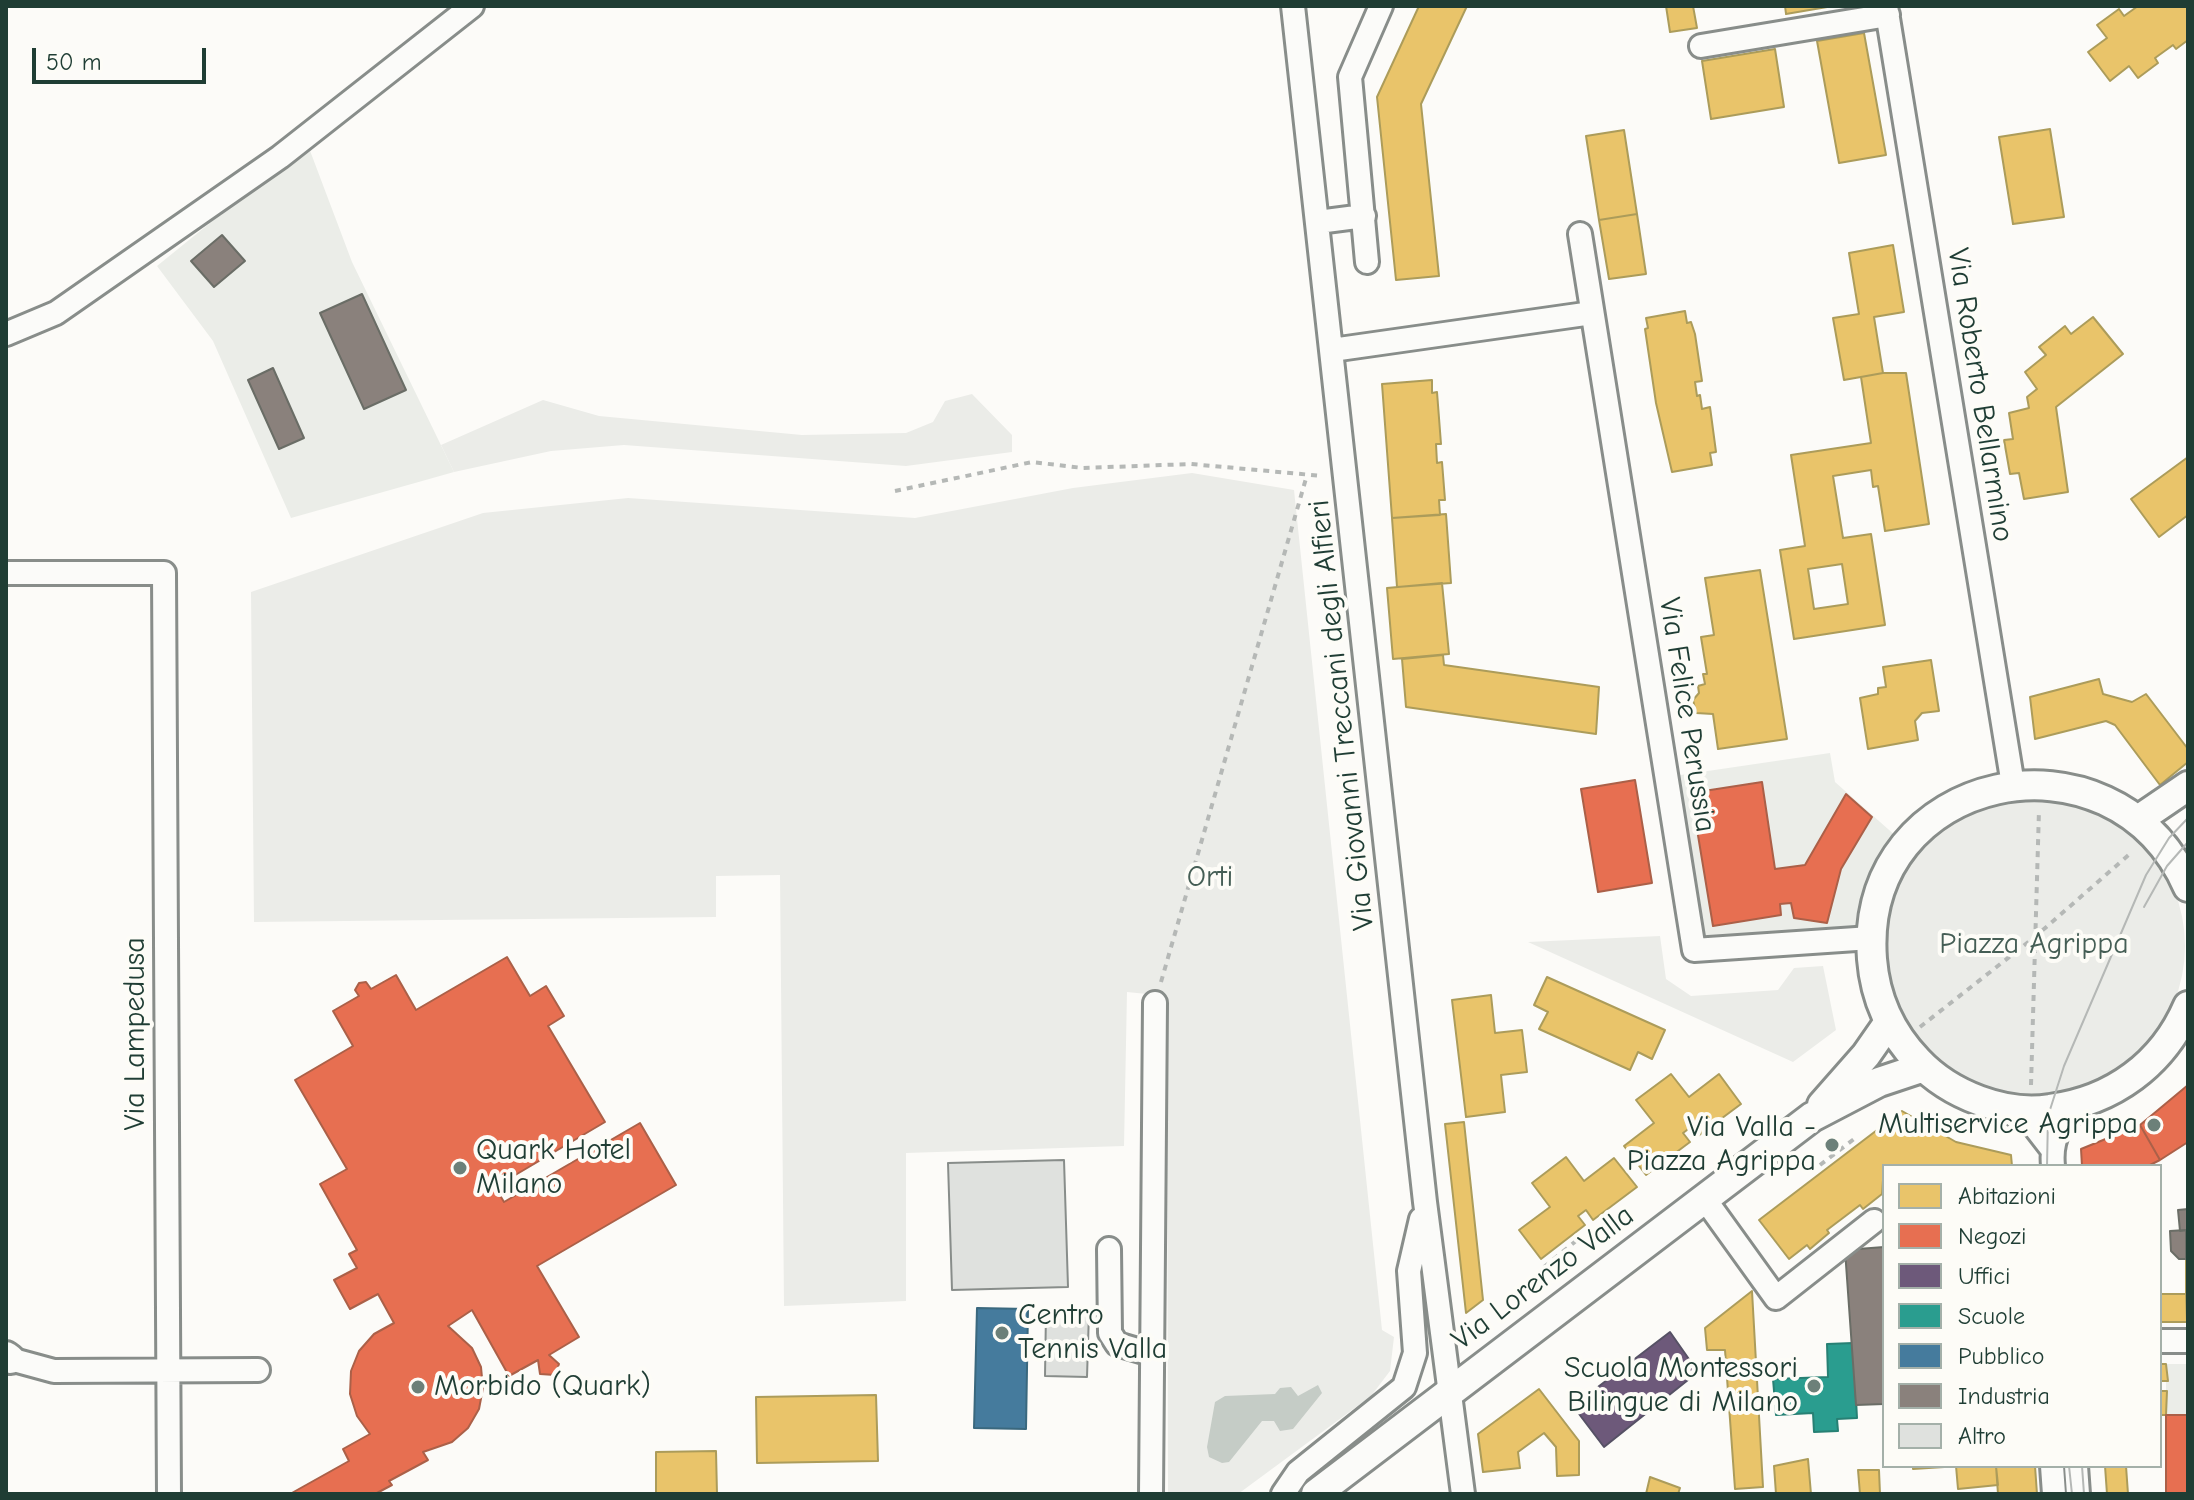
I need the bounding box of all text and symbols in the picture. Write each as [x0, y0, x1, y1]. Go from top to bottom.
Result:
scale bar [36, 32, 210, 82]
text: 50 m [46, 48, 102, 76]
street label: Via Roberto Bellarmino [1939, 246, 2021, 544]
street label: Via Giovanni Treccani degli Alfieri [1301, 498, 1383, 932]
street label: Via Felice Perussia [1651, 595, 1723, 835]
park label: Orti [1187, 860, 1233, 896]
park label: Piazza Agrippa [1939, 927, 2129, 963]
street label: Via Lampedusa [118, 937, 154, 1131]
place label: Multiservice Agrippa [1878, 1107, 2138, 1143]
place label: Via Valla - Piazza Agrippa [1627, 1110, 1816, 1180]
marker: Multiservice Agrippa [2145, 1116, 2163, 1134]
place label: Quark Hotel Milano [476, 1133, 631, 1204]
marker: Via Valla - Piazza Agrippa [1823, 1136, 1841, 1154]
marker: Quark Hotel Milano [451, 1159, 469, 1177]
legend [1882, 1164, 2162, 1468]
text: Abitazioni [1958, 1182, 2056, 1210]
street label: Via Lorenzo Valla [1445, 1198, 1641, 1358]
text: Negozi [1958, 1222, 2026, 1250]
text: Uffici [1958, 1262, 2010, 1290]
place label: Centro Tennis Valla [1018, 1298, 1167, 1368]
text: Scuole [1958, 1302, 2025, 1330]
marker: Centro Tennis Valla [993, 1324, 1011, 1342]
text: Pubblico [1958, 1342, 2044, 1370]
place label: Scuola Montessori Bilingue di Milano [1564, 1351, 1798, 1422]
place label: Morbido (Quark) [434, 1369, 651, 1405]
marker: Scuola Montessori Bilingue di Milano [1805, 1377, 1823, 1395]
marker: Morbido (Quark) [409, 1378, 427, 1396]
text: Industria [1958, 1382, 2050, 1410]
text: Altro [1958, 1422, 2006, 1450]

